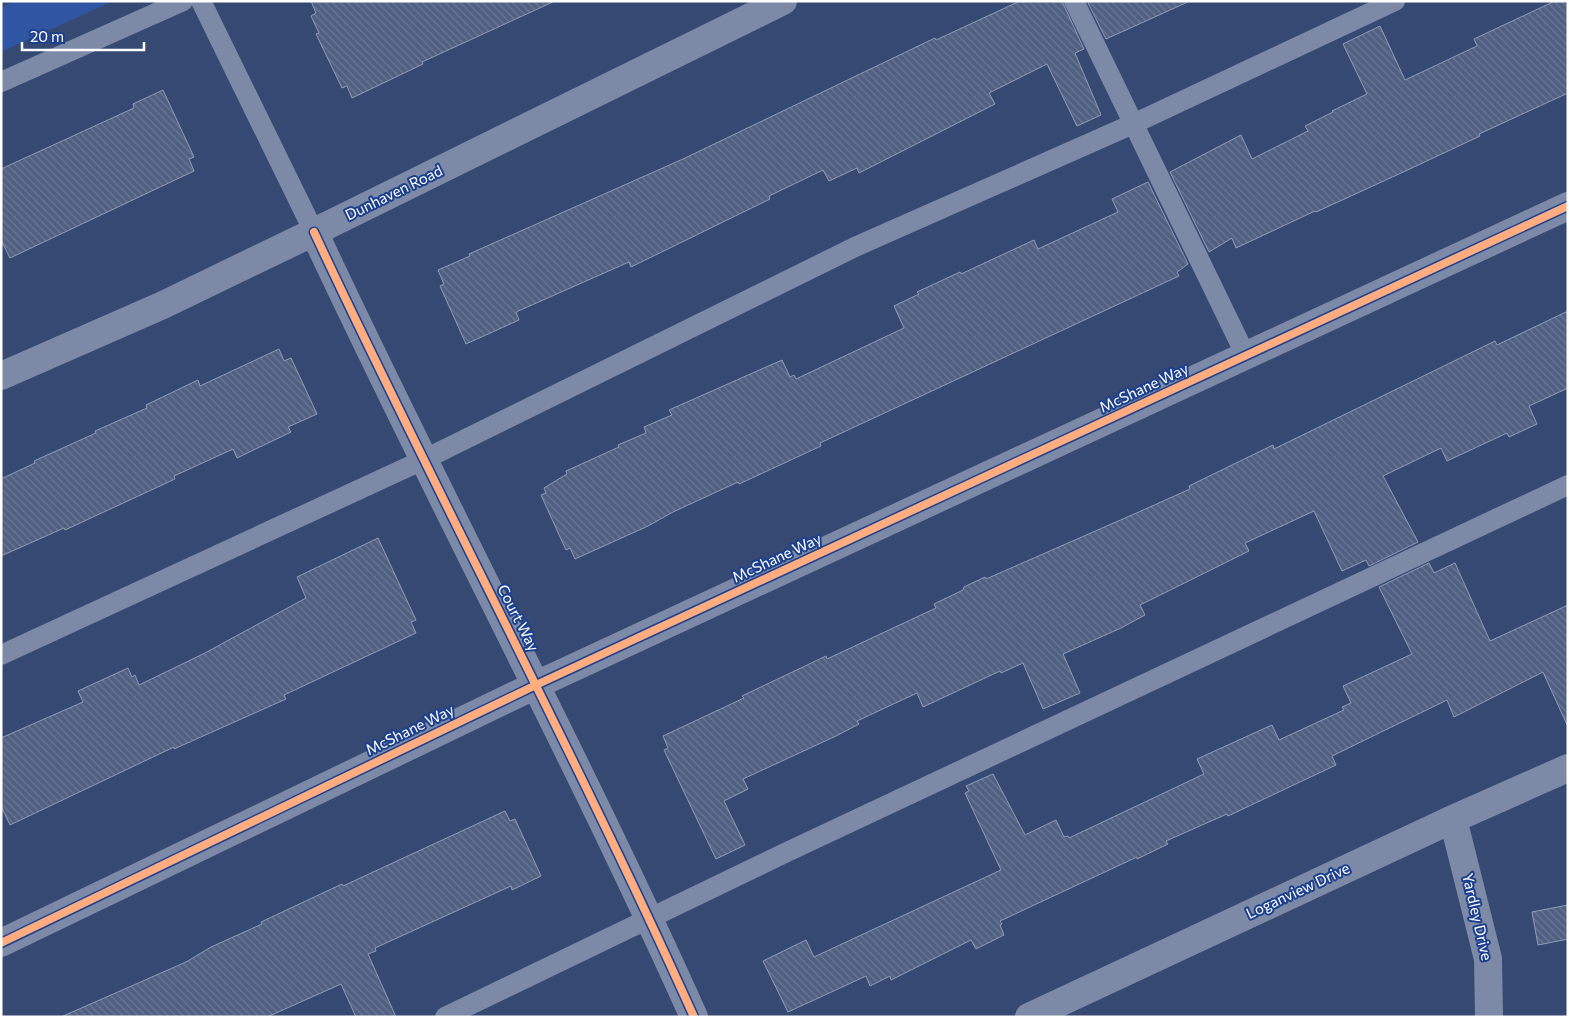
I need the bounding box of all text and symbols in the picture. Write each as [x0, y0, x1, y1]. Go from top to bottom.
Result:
scale bar [22, 20, 145, 52]
text: 20 m [30, 27, 64, 45]
street label: Dunhaven Road [342, 161, 445, 223]
street label: McShane Way [1096, 358, 1191, 416]
street label: McShane Way [729, 528, 824, 586]
street label: Court Way [494, 581, 543, 654]
street label: McShane Way [362, 700, 457, 758]
street label: Loganview Drive [1243, 858, 1352, 922]
street label: Yardley Drive [1459, 871, 1497, 962]

